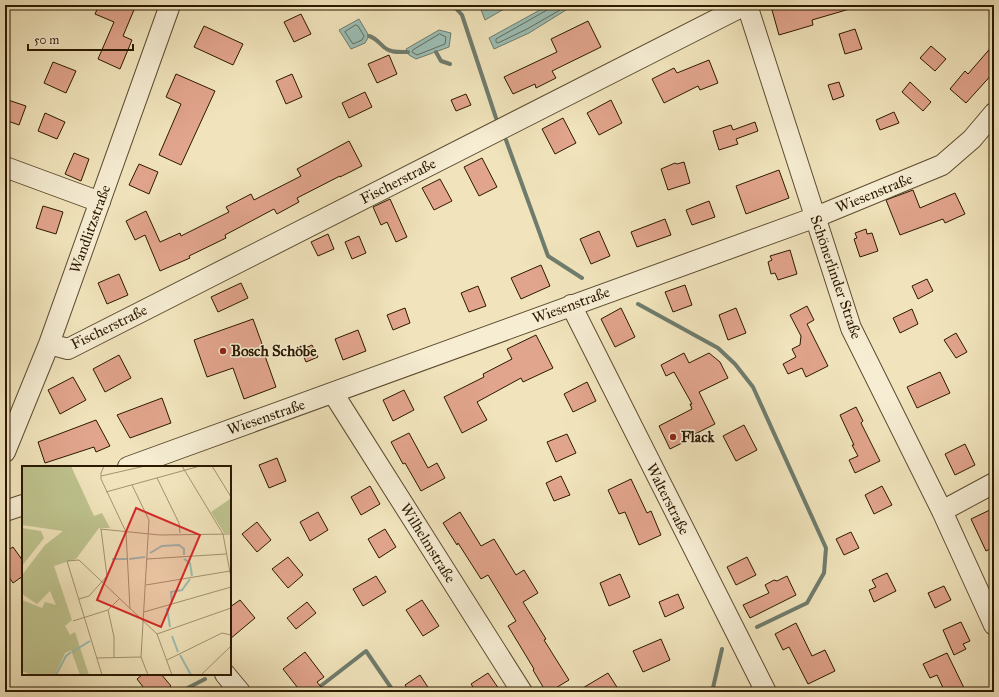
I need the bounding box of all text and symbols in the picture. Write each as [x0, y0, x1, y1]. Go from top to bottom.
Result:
scale bar [28, 26, 133, 52]
text: 50 m [34, 33, 59, 47]
street label: Fischerstraße [357, 154, 439, 208]
street label: Wiesenstraße [833, 169, 915, 217]
street label: Wandlitzstraße [66, 182, 114, 276]
street label: Schönerlinder Straße [806, 213, 866, 341]
street label: Wiesenstraße [530, 283, 612, 327]
street label: Fischerstraße [68, 301, 150, 353]
place label: Bosch Schöbe [231, 342, 317, 360]
marker: Bosch Schöbe [218, 346, 228, 356]
street label: Wiesenstraße [225, 395, 307, 439]
place label: Flack [681, 428, 716, 446]
marker: Flack [668, 432, 678, 442]
street label: Walterstraße [642, 460, 694, 538]
inset map [22, 466, 231, 675]
street label: Wilhelmstraße [396, 500, 460, 586]

